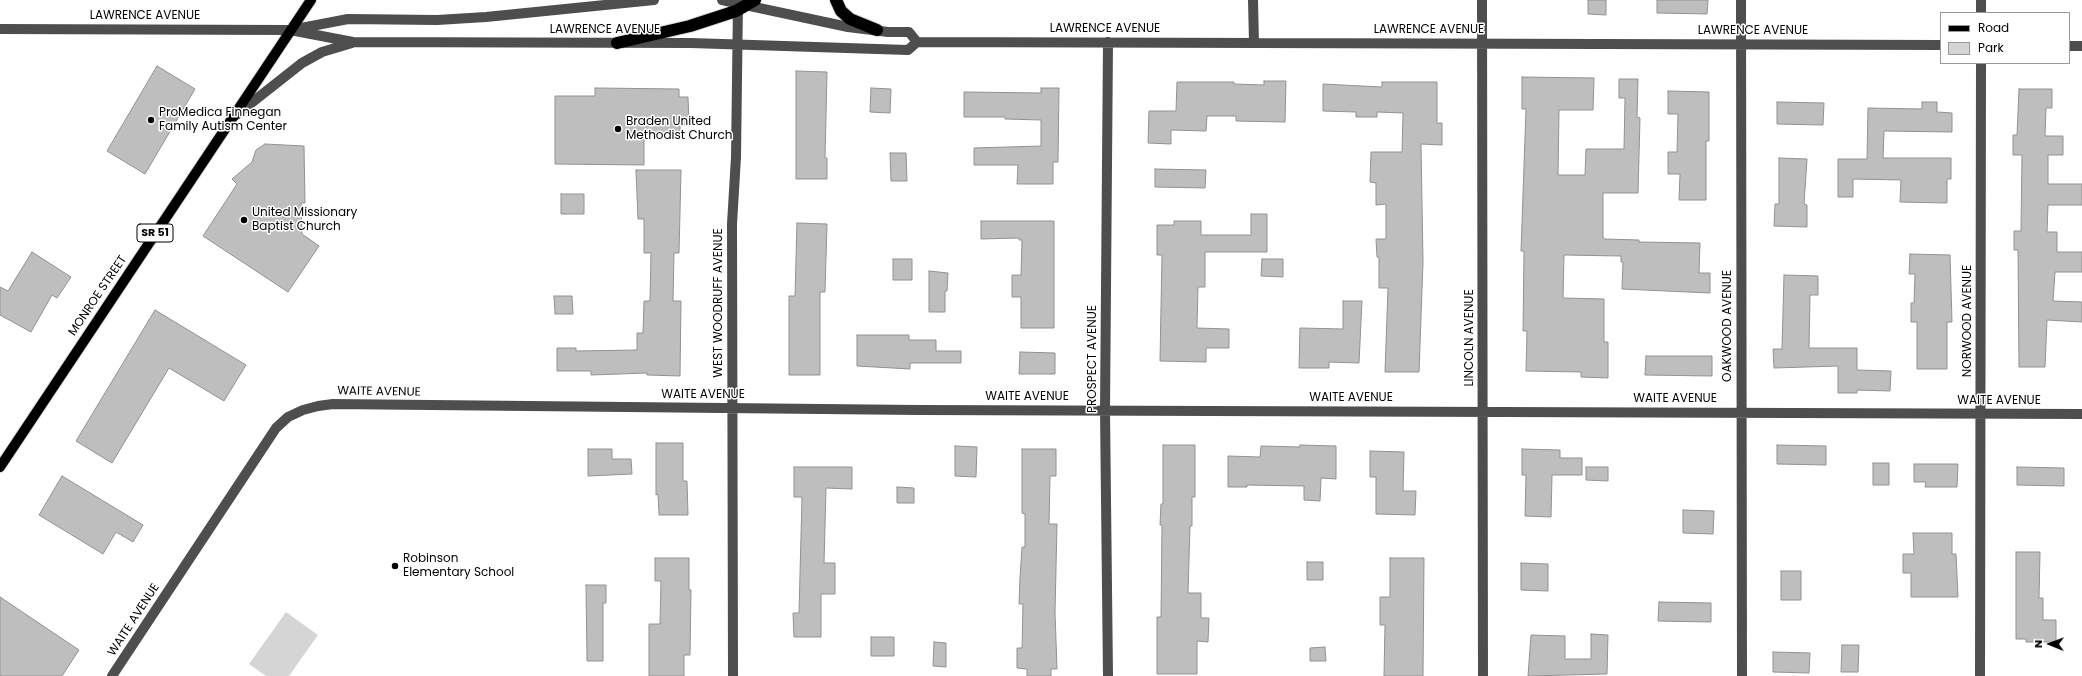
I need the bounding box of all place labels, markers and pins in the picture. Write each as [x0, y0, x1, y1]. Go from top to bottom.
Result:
place label: ProMedica Finnegan Family Autism Center [159, 106, 287, 134]
marker: ProMedica Finnegan Family Autism Center [146, 115, 156, 125]
place label: Braden United Methodist Church [626, 115, 732, 143]
marker: Braden United Methodist Church [613, 124, 623, 134]
place label: United Missionary Baptist Church [252, 206, 357, 234]
marker: United Missionary Baptist Church [239, 215, 249, 225]
place label: Robinson Elementary School [403, 552, 514, 580]
marker: Robinson Elementary School [390, 561, 400, 571]

